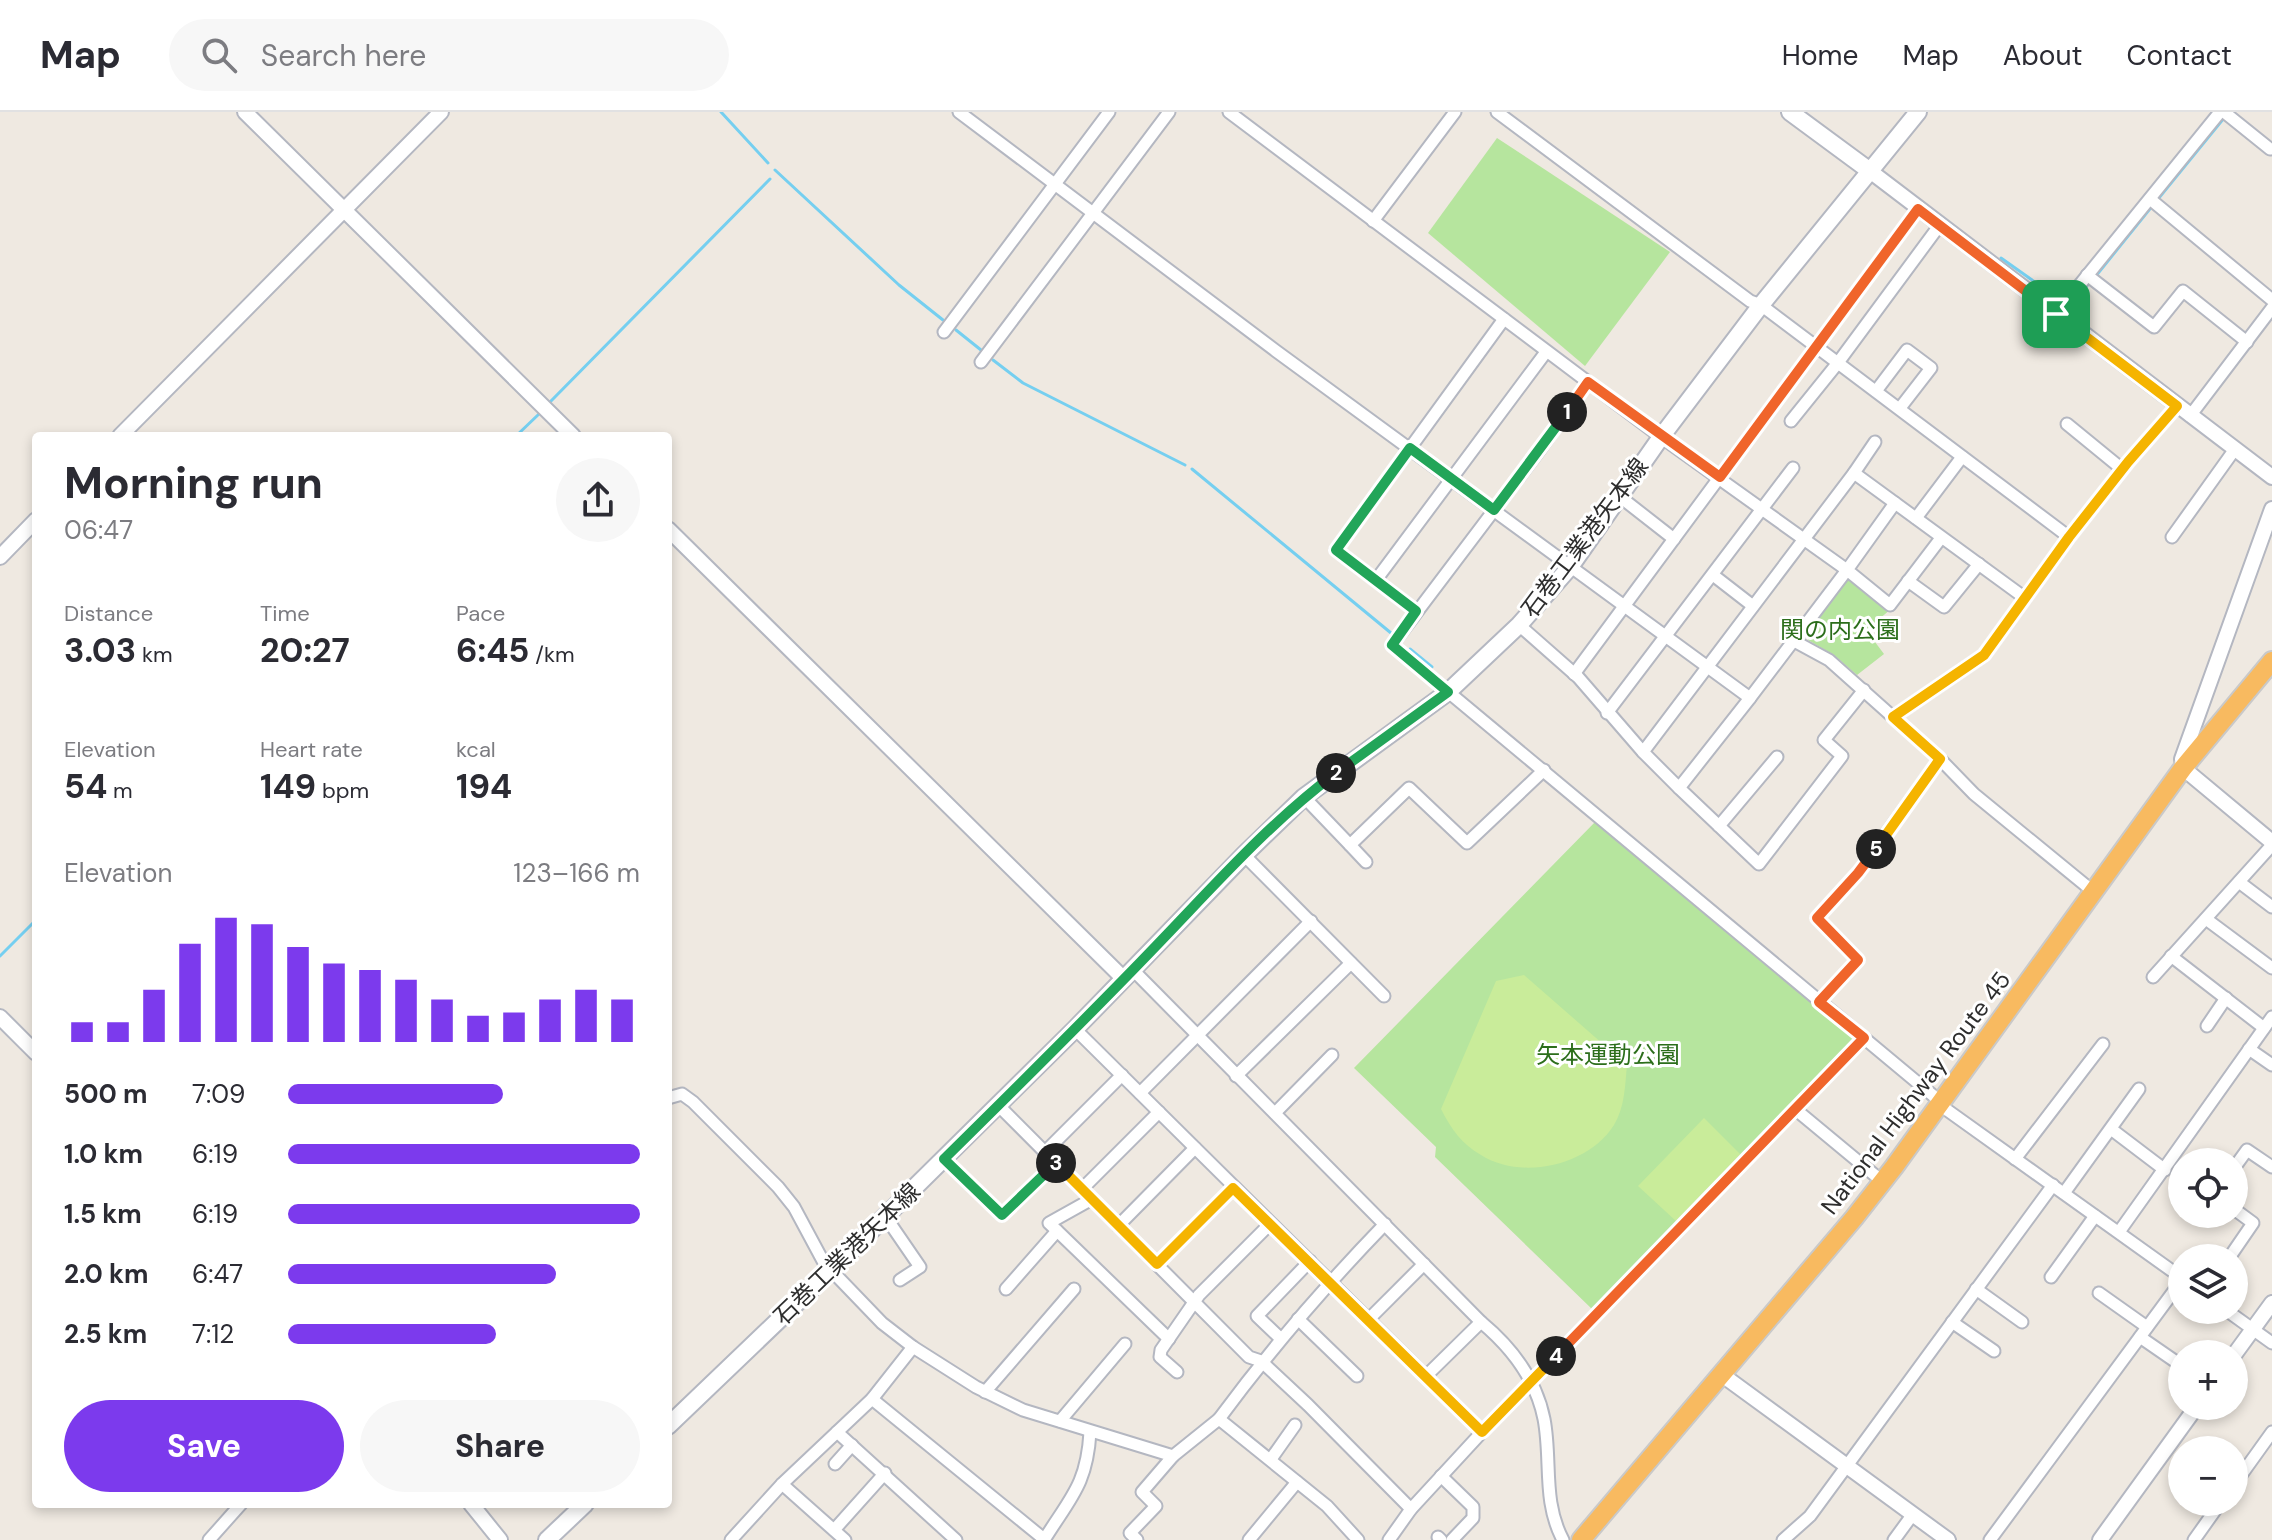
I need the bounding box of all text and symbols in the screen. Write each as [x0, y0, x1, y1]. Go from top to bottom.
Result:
search box [169, 19, 729, 91]
text: Map [40, 30, 121, 80]
icon: search [197, 33, 241, 77]
text: Search here [261, 36, 426, 75]
text: Home [1782, 37, 1858, 74]
text: Map [1902, 37, 1959, 74]
text: About [2003, 37, 2082, 74]
text: Contact [2126, 37, 2232, 74]
pin [2022, 280, 2090, 348]
icon: arrive [2034, 292, 2078, 336]
pin: 1 [1547, 392, 1587, 432]
text: 1 [1563, 397, 1571, 426]
street label: 石巻工業港矢本線 [1514, 452, 1655, 624]
text: Morning run [64, 454, 323, 512]
button: share [556, 458, 640, 542]
text: 06:47 [64, 513, 133, 547]
text: Distance [64, 599, 153, 628]
text: Time [260, 599, 310, 628]
text: Pace [456, 599, 505, 628]
park label: 関の内公園 [1780, 614, 1900, 645]
text: 3.03 [64, 628, 136, 673]
text: 20:27 [260, 628, 350, 673]
text: 6:45 [456, 628, 529, 673]
text: km [136, 640, 173, 669]
text: /km [529, 640, 575, 669]
text: Elevation [64, 735, 156, 764]
text: Heart rate [260, 735, 363, 764]
text: kcal [456, 735, 496, 764]
pin: 2 [1316, 753, 1356, 793]
text: 2 [1330, 758, 1342, 787]
text: 54 [64, 764, 107, 809]
text: 149 [260, 764, 316, 809]
text: 194 [456, 764, 512, 809]
text: m [107, 776, 133, 805]
text: bpm [316, 776, 369, 805]
pin: 5 [1856, 829, 1896, 869]
text: 5 [1869, 834, 1883, 863]
text: Elevation [64, 856, 172, 890]
text: 123–166 m [513, 856, 640, 890]
street label: National Highway Route 45 [1814, 965, 2017, 1220]
park label: 矢本運動公園 [1536, 1039, 1680, 1070]
text: 500 m [64, 1077, 147, 1111]
text: 7:09 [192, 1077, 245, 1111]
text: 1.0 km [64, 1137, 143, 1171]
text: 6:19 [192, 1137, 238, 1171]
pin: 3 [1036, 1143, 1076, 1183]
text: 3 [1049, 1148, 1063, 1177]
map controls [2168, 1148, 2248, 1516]
button: locate [2168, 1148, 2248, 1228]
street label: 石巻工業港矢本線 [767, 1176, 926, 1331]
text: 1.5 km [64, 1197, 142, 1231]
text: 6:19 [192, 1197, 238, 1231]
button: layers [2168, 1244, 2248, 1324]
text: 2.0 km [64, 1257, 148, 1291]
text: 6:47 [192, 1257, 243, 1291]
text: 2.5 km [64, 1317, 147, 1351]
text: 7:12 [192, 1317, 234, 1351]
pin: 4 [1536, 1336, 1576, 1376]
button: + [2168, 1340, 2248, 1420]
text: 4 [1549, 1341, 1563, 1370]
button: Save [64, 1400, 344, 1492]
button: Share [360, 1400, 640, 1492]
button: − [2168, 1436, 2248, 1516]

